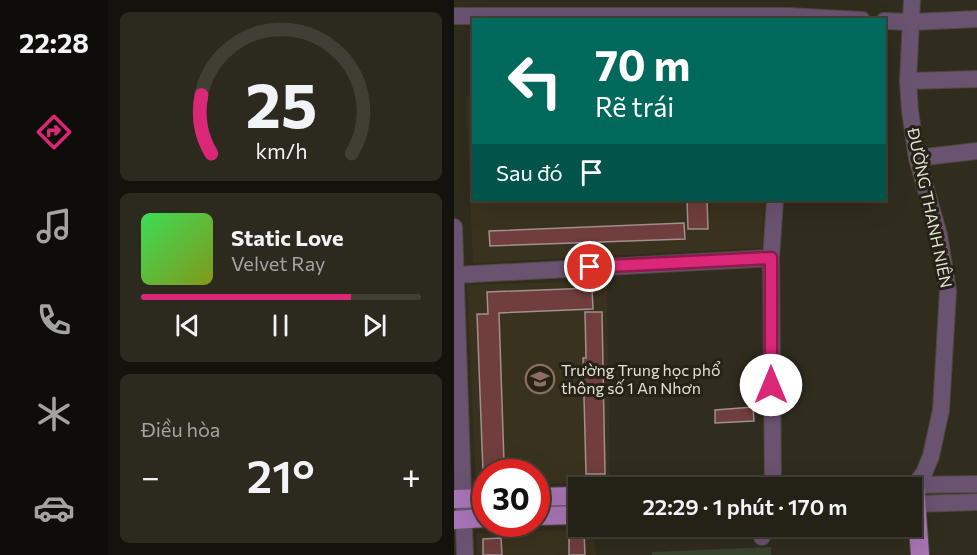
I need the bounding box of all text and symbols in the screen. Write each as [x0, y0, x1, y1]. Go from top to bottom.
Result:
text: 22:28 [19, 26, 89, 59]
text: 70 m [595, 38, 690, 90]
icon: left [496, 42, 574, 120]
text: 25 [245, 65, 317, 141]
text: Rẽ trái [595, 90, 674, 123]
icon: directions [33, 111, 75, 153]
street label: ĐƯỜNG THANH NIÊN [904, 125, 957, 290]
text: km/h [255, 137, 307, 163]
icon: arrive [575, 156, 608, 189]
text: Sau đó [496, 159, 563, 186]
icon: music [33, 205, 75, 247]
text: Static Love [231, 224, 344, 251]
pin [564, 241, 615, 292]
icon: arrive [573, 250, 606, 283]
text: Velvet Ray [231, 251, 325, 275]
icon: phone [33, 299, 75, 341]
icon: previous [171, 309, 204, 342]
icon: pause [264, 309, 297, 342]
icon: next [358, 309, 391, 342]
position arrow [739, 353, 803, 417]
place label: Trường Trung học phổ thông số 1 An Nhơn [561, 360, 721, 397]
school or university icon: Trường Trung học phổ thông số 1 An Nhơn [524, 363, 556, 395]
icon: climate [33, 393, 75, 435]
text: Điều hòa [141, 417, 220, 441]
text: 21° [247, 447, 315, 502]
text: − [141, 455, 160, 496]
text: + [402, 455, 421, 496]
speed limit sign: 30 [472, 459, 550, 537]
icon: car [33, 487, 75, 529]
text: 22:29 · 1 phút · 170 m [642, 493, 848, 520]

